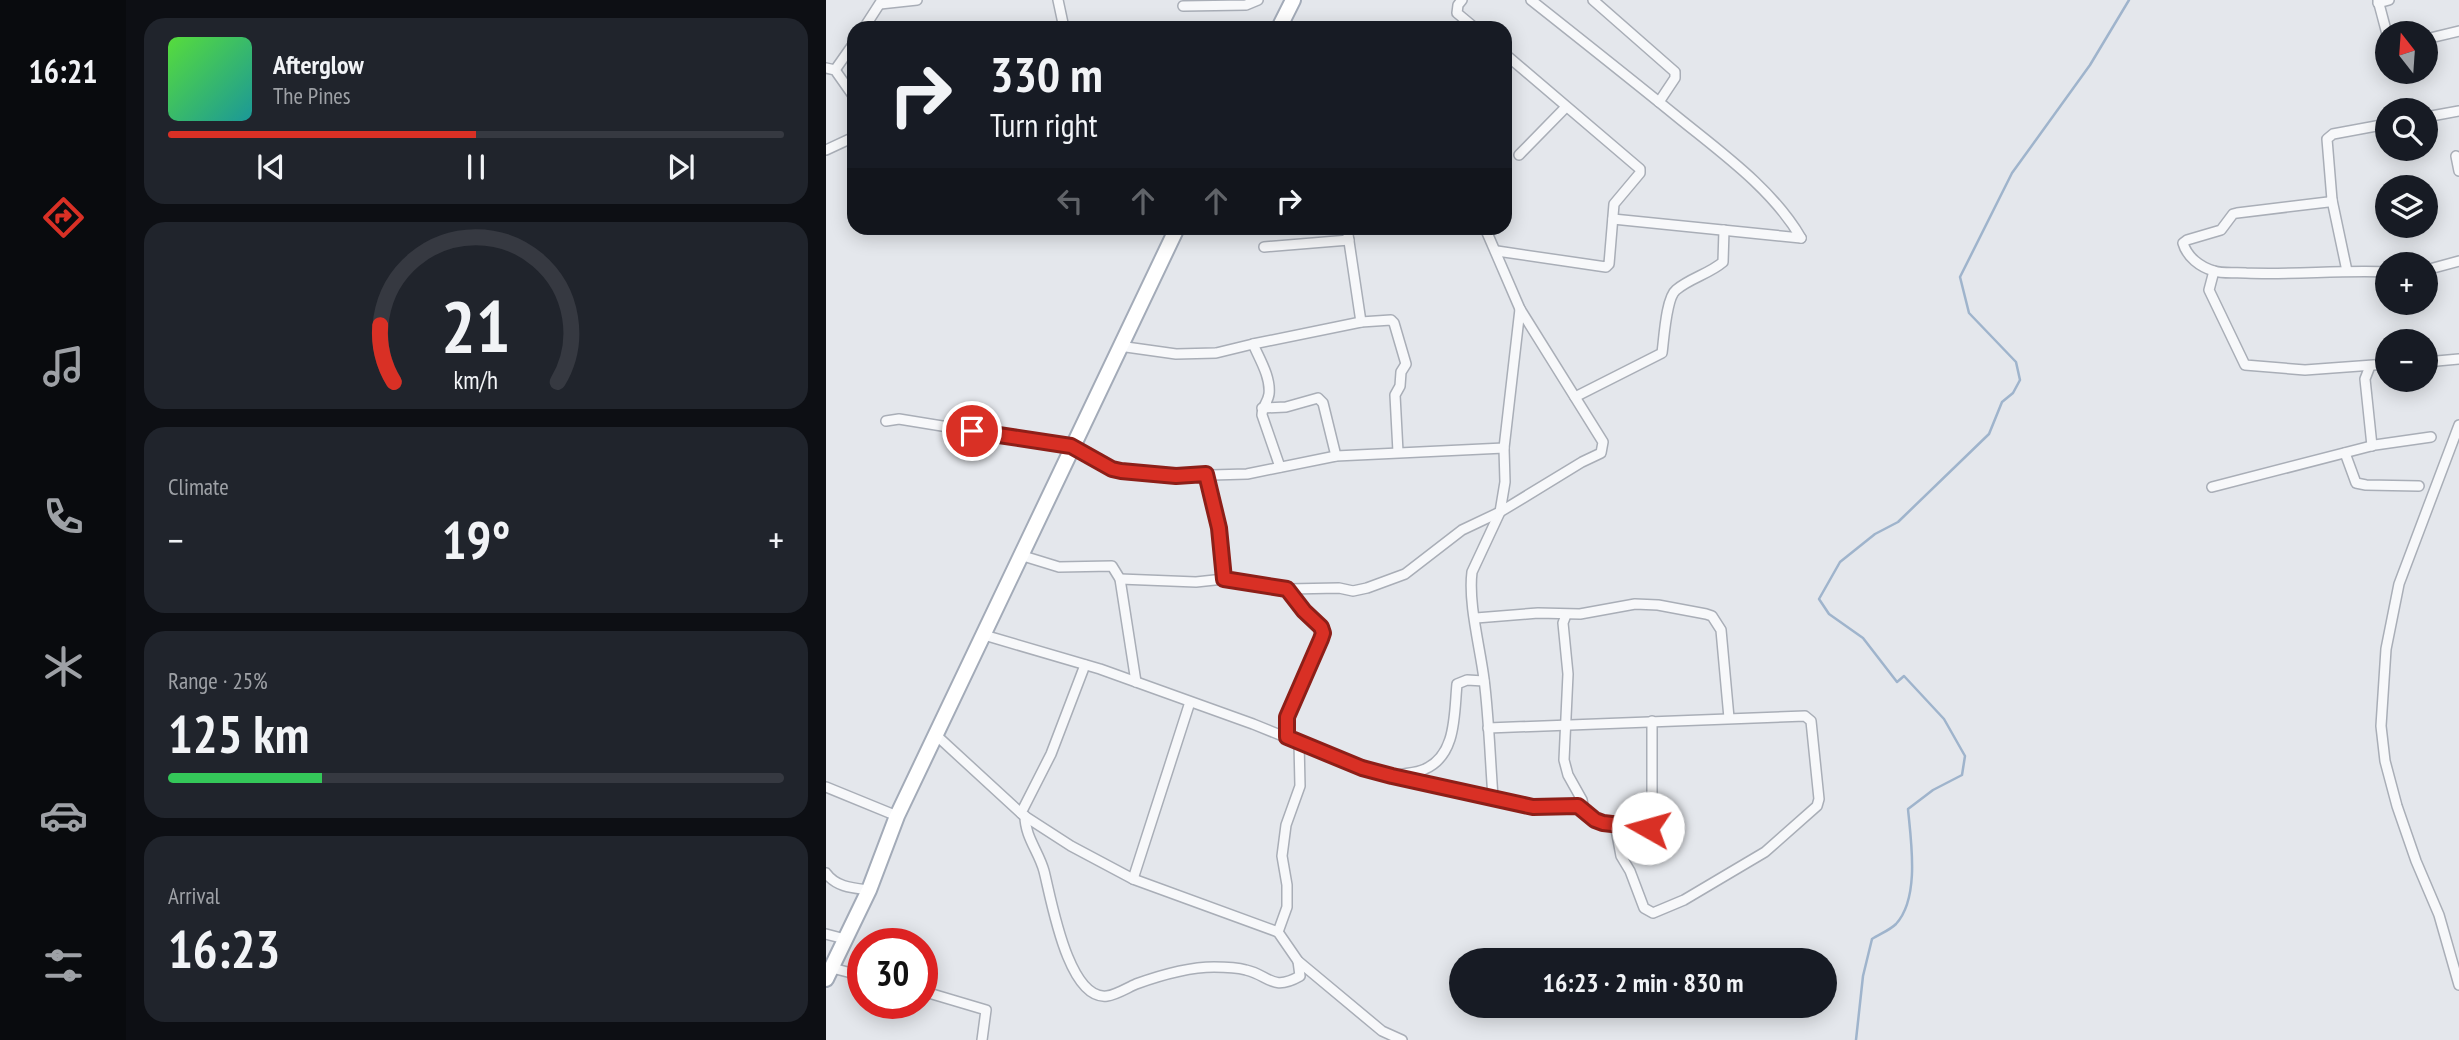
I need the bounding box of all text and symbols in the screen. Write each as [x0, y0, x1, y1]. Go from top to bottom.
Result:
north arrow [2375, 21, 2438, 84]
map controls [2375, 21, 2438, 392]
text: 330 m [990, 42, 1103, 106]
text: Afterglow [273, 48, 364, 81]
icon: right [875, 49, 966, 140]
text: 16:21 [28, 50, 98, 92]
text: The Pines [273, 81, 351, 110]
button: search [2375, 98, 2438, 161]
text: Turn right [990, 104, 1098, 146]
icon: previous [252, 148, 290, 186]
icon: pause [457, 148, 495, 186]
icon: next [662, 148, 700, 186]
button: layers [2375, 175, 2438, 238]
icon: left [1051, 182, 1089, 220]
icon: ahead [1124, 182, 1162, 220]
icon: ahead [1197, 182, 1235, 220]
icon: right [1270, 182, 1308, 220]
icon: directions [39, 193, 88, 242]
button: + [2375, 252, 2438, 315]
text: 21 [441, 278, 511, 372]
button: − [2375, 329, 2438, 392]
icon: music [39, 342, 88, 391]
text: km/h [454, 363, 498, 395]
pin [942, 401, 1002, 461]
icon: arrive [953, 412, 991, 450]
text: Climate [168, 472, 229, 501]
icon: phone [39, 492, 88, 541]
text: 19° [442, 506, 510, 573]
text: − [168, 515, 184, 564]
text: + [768, 515, 784, 564]
icon: climate [39, 642, 88, 691]
text: Range · 25% [168, 666, 268, 695]
text: 125 km [168, 700, 309, 767]
icon: car [39, 791, 88, 840]
position arrow [1611, 791, 1685, 865]
text: Arrival [168, 881, 220, 910]
text: 16:23 [168, 915, 280, 982]
speed limit sign: 30 [847, 928, 938, 1019]
icon: filters [39, 941, 88, 990]
text: 16:23 · 2 min · 830 m [1543, 966, 1743, 999]

